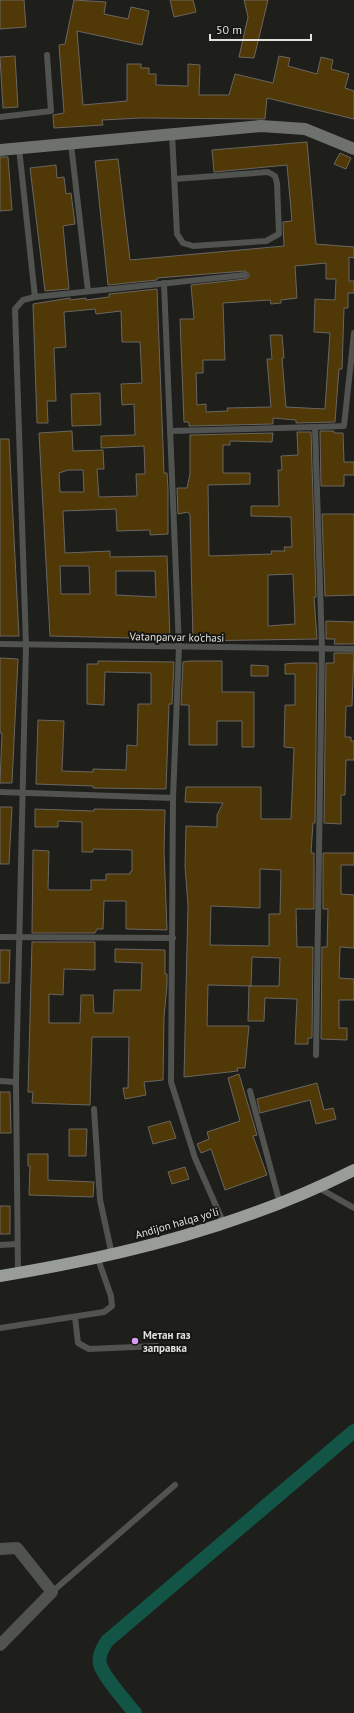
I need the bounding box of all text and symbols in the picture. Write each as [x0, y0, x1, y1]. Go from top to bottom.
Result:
scale bar [210, 16, 311, 42]
text: 50 m [216, 22, 242, 37]
street label: Vatanparvar ko'chasi [129, 629, 225, 645]
street label: Andijon halqa yo‘li [133, 1204, 221, 1242]
place label: Метан газ заправка [143, 1328, 191, 1355]
marker: Метан газ заправка [130, 1336, 140, 1346]

